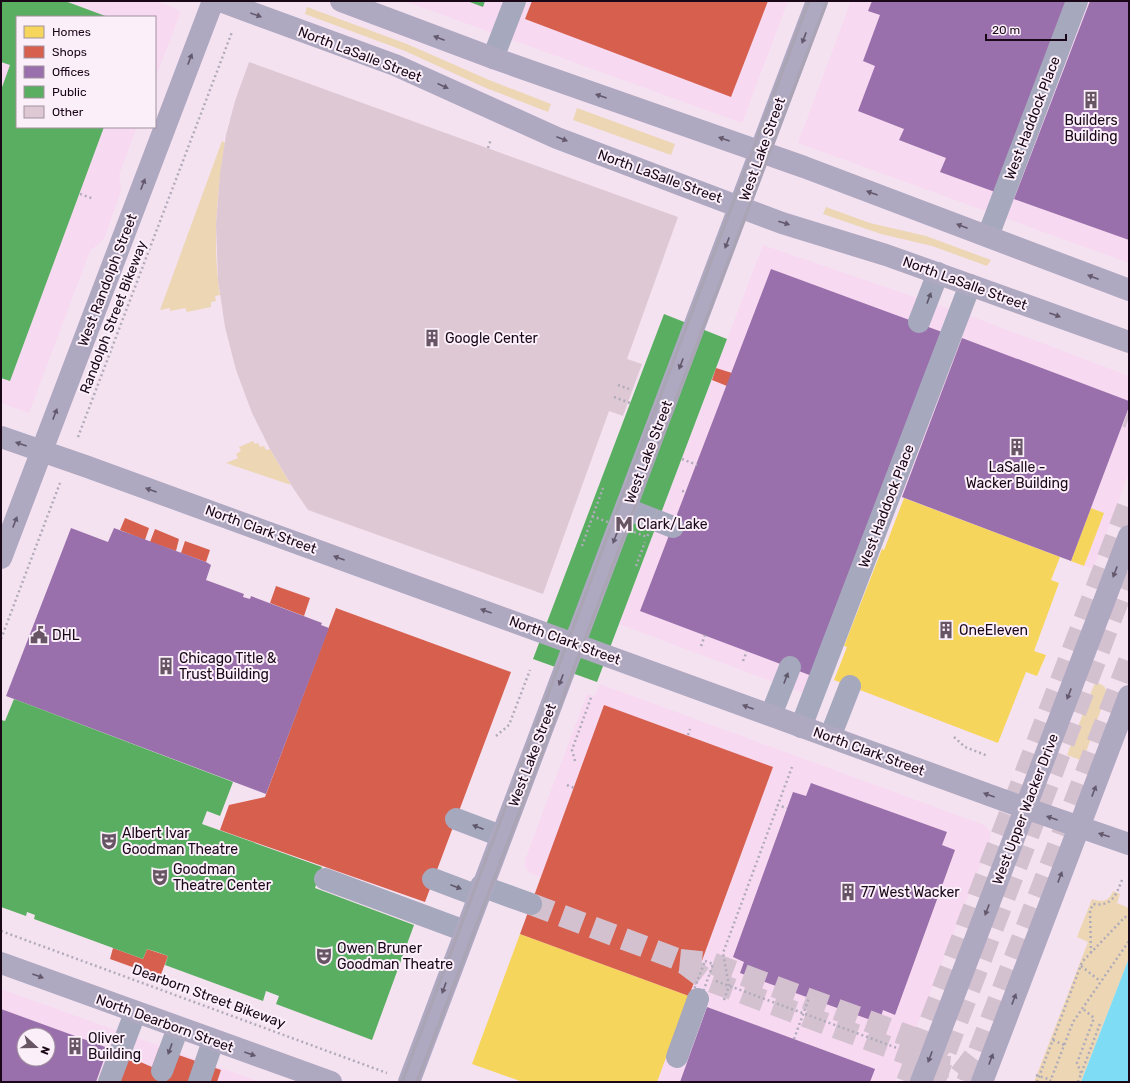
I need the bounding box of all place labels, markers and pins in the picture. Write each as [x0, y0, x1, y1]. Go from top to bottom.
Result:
building icon: Builders Building [1081, 90, 1101, 110]
place label: Builders Building [1064, 112, 1118, 145]
building icon: Google Center [422, 328, 442, 348]
place label: Google Center [445, 330, 538, 347]
building icon: LaSalle - Wacker Building [1007, 437, 1027, 457]
place label: LaSalle - Wacker Building [966, 459, 1068, 492]
metro station icon: Clark/Lake [614, 514, 634, 534]
place label: Clark/Lake [637, 516, 708, 533]
building icon: OneEleven [936, 620, 956, 640]
place label: OneEleven [959, 622, 1028, 639]
public building icon: DHL [29, 625, 49, 645]
place label: DHL [52, 627, 80, 644]
place label: Chicago Title & Trust Building [179, 650, 277, 683]
building icon: Chicago Title & Trust Building [156, 656, 176, 676]
place label: Albert Ivar Goodman Theatre [122, 825, 238, 858]
theatre icon: Albert Ivar Goodman Theatre [99, 831, 119, 851]
place label: Goodman Theatre Center [173, 861, 272, 894]
theatre icon: Goodman Theatre Center [150, 867, 170, 887]
building icon: 77 West Wacker [838, 882, 858, 902]
place label: 77 West Wacker [861, 884, 960, 901]
place label: Owen Bruner Goodman Theatre [337, 940, 453, 973]
theatre icon: Owen Bruner Goodman Theatre [314, 946, 334, 966]
place label: Oliver Building [88, 1030, 141, 1063]
building icon: Oliver Building [65, 1036, 85, 1056]

